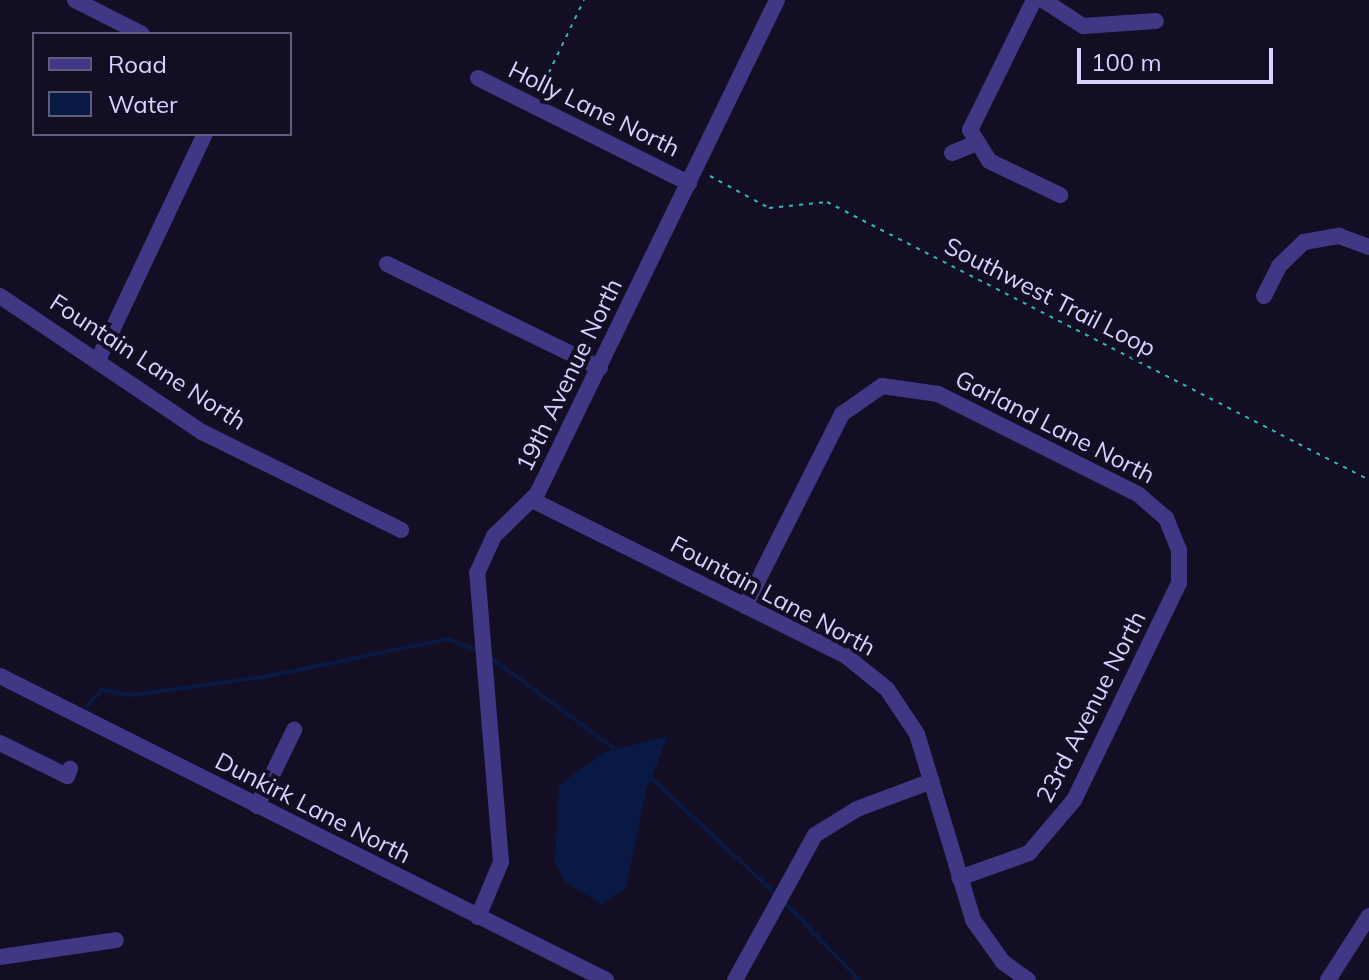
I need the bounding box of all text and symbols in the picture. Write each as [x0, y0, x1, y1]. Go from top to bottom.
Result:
legend [32, 32, 292, 136]
scale bar [1081, 32, 1277, 82]
text: 100 m [1091, 47, 1162, 77]
text: Road [108, 49, 167, 79]
street label: Holly Lane North [504, 55, 684, 163]
text: Water [108, 89, 178, 119]
street label: Southwest Trail Loop [940, 231, 1160, 363]
street label: 19th Avenue North [510, 274, 628, 476]
street label: Fountain Lane North [45, 288, 251, 436]
street label: Garland Lane North [951, 364, 1159, 490]
street label: Fountain Lane North [666, 530, 880, 662]
street label: 23rd Avenue North [1030, 606, 1152, 808]
street label: Dunkirk Lane North [210, 746, 416, 870]

